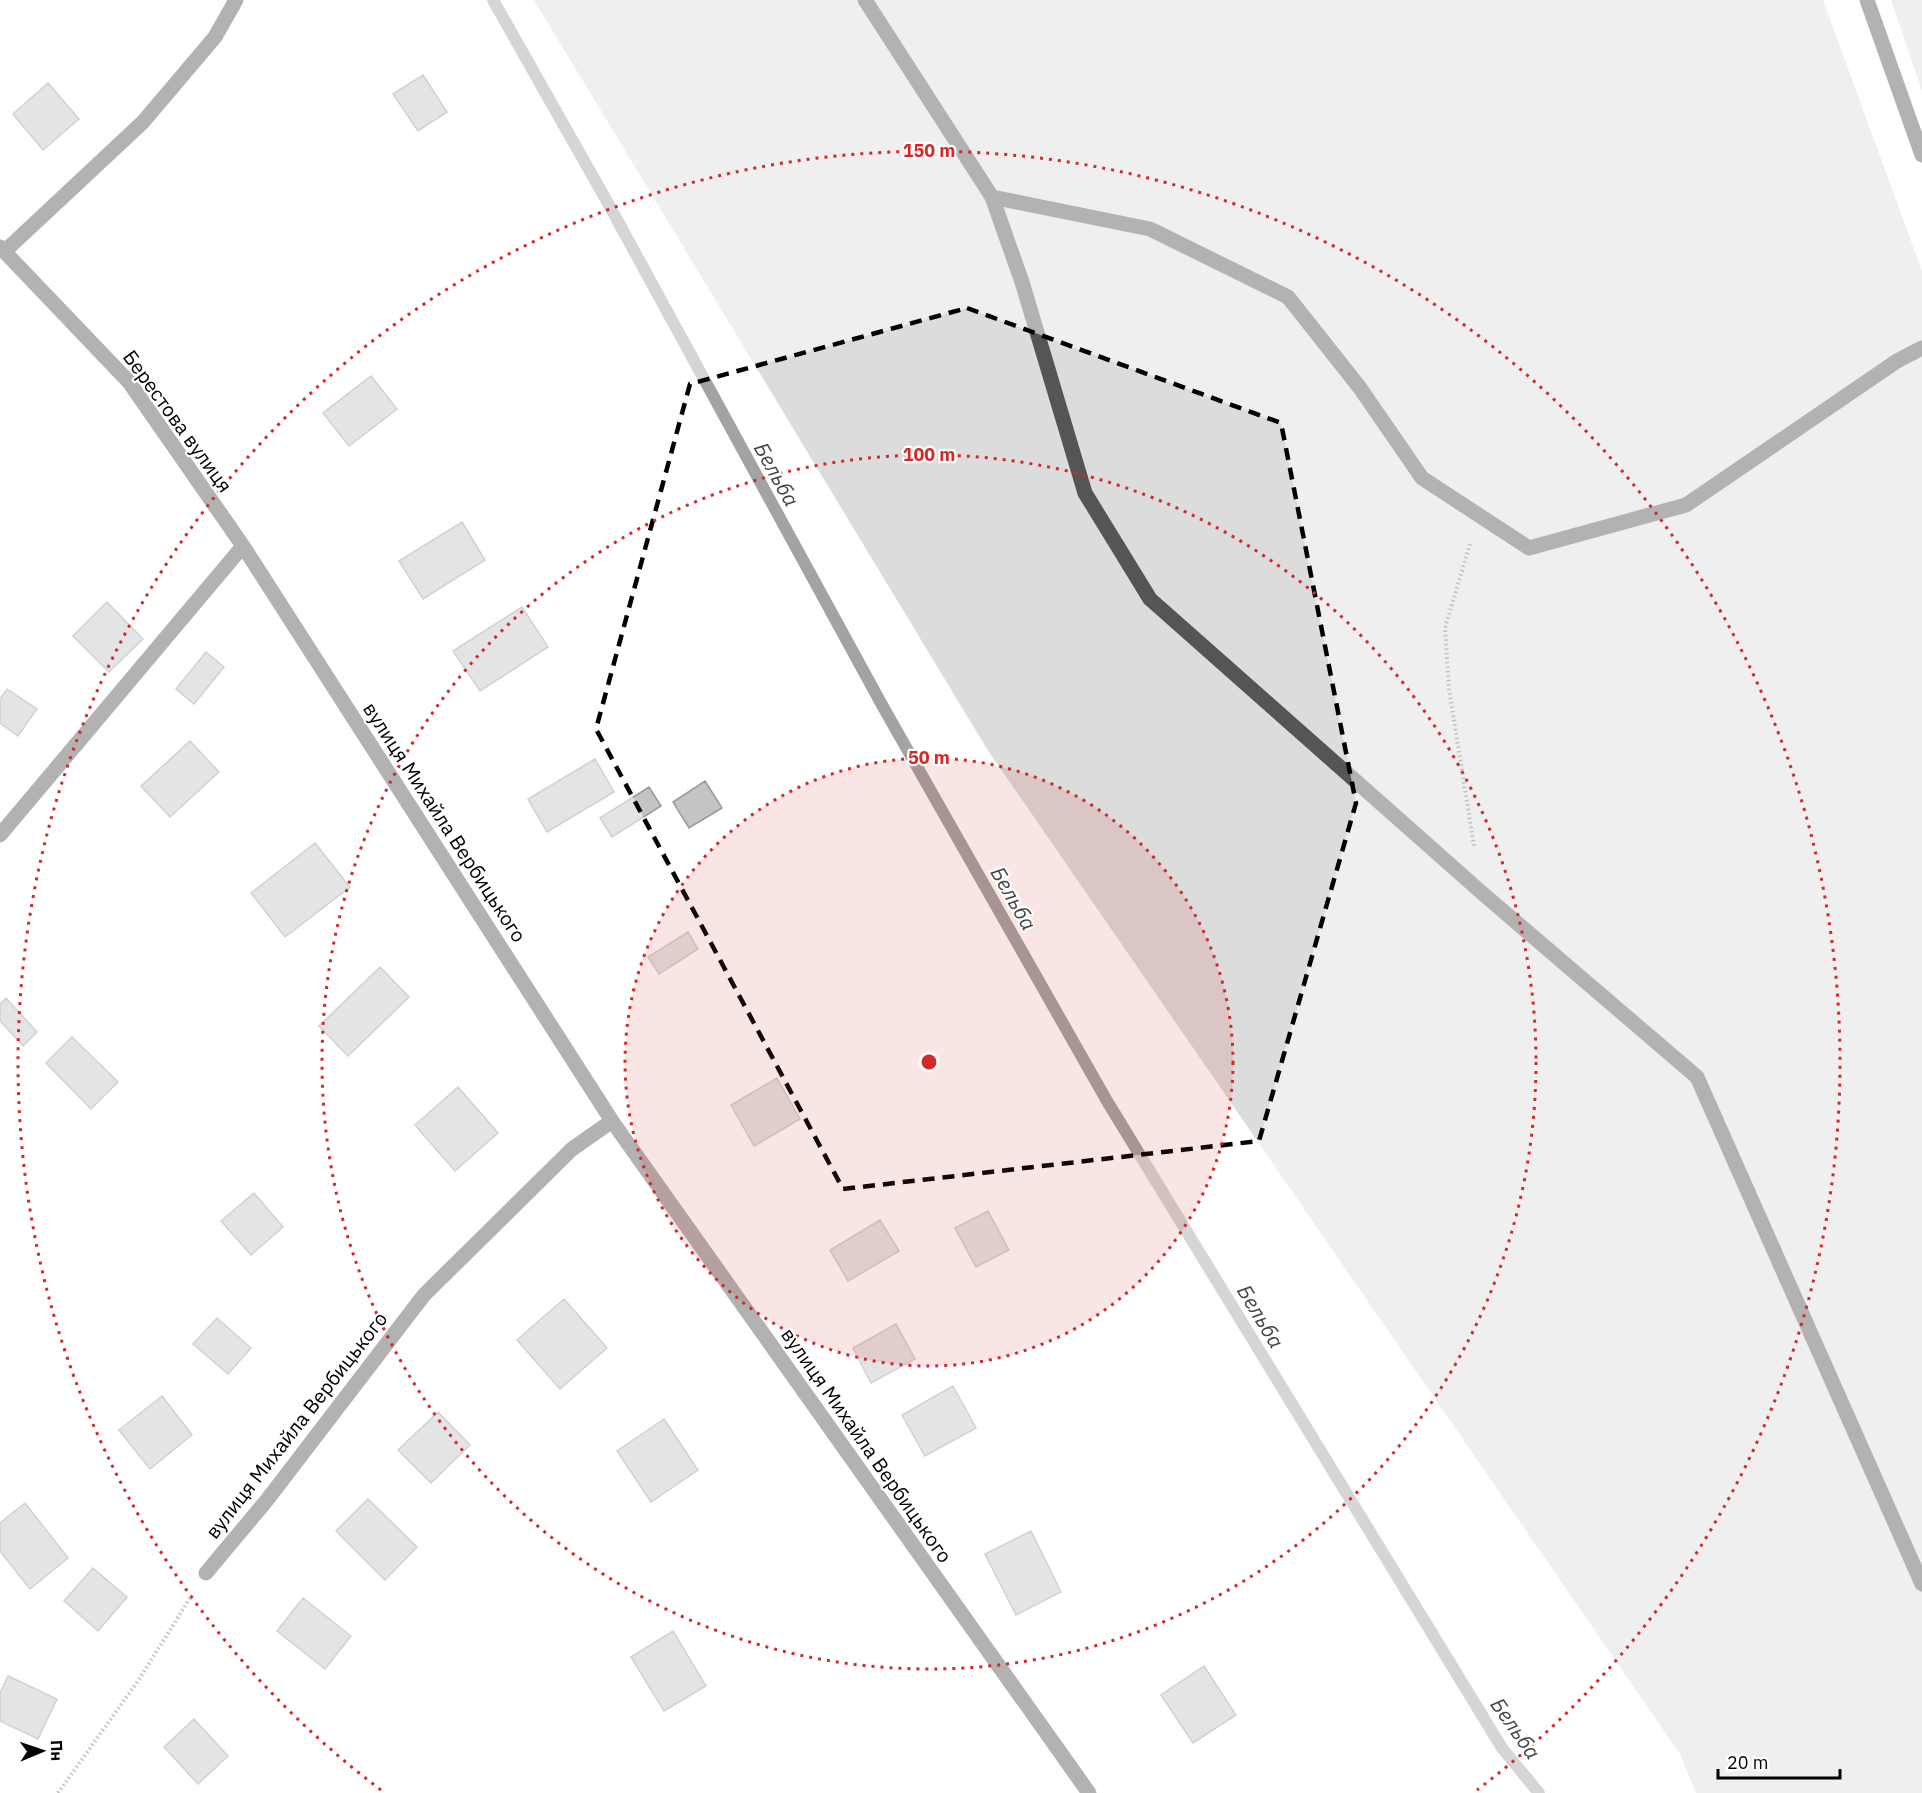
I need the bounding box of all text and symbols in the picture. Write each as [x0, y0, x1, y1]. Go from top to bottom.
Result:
text: 150 m [903, 139, 955, 162]
street label: Берестова вулиця [117, 344, 239, 498]
water label: Бельба [748, 437, 806, 511]
text: 100 m [903, 443, 955, 466]
street label: вулиця Михайла Вербицького [357, 697, 533, 947]
text: 50 m [908, 746, 950, 769]
water label: Бельба [985, 861, 1043, 935]
centre of rings [919, 1052, 939, 1072]
water label: Бельба [1231, 1279, 1291, 1353]
street label: вулиця Михайла Вербицького [199, 1306, 393, 1544]
street label: вулиця Михайла Вербицького [775, 1322, 959, 1568]
water label: Бельба [1485, 1692, 1547, 1764]
north arrow [12, 1721, 72, 1781]
text: Пн [47, 1740, 67, 1761]
scale bar [1718, 1742, 1840, 1780]
text: 20 m [1727, 1751, 1769, 1774]

